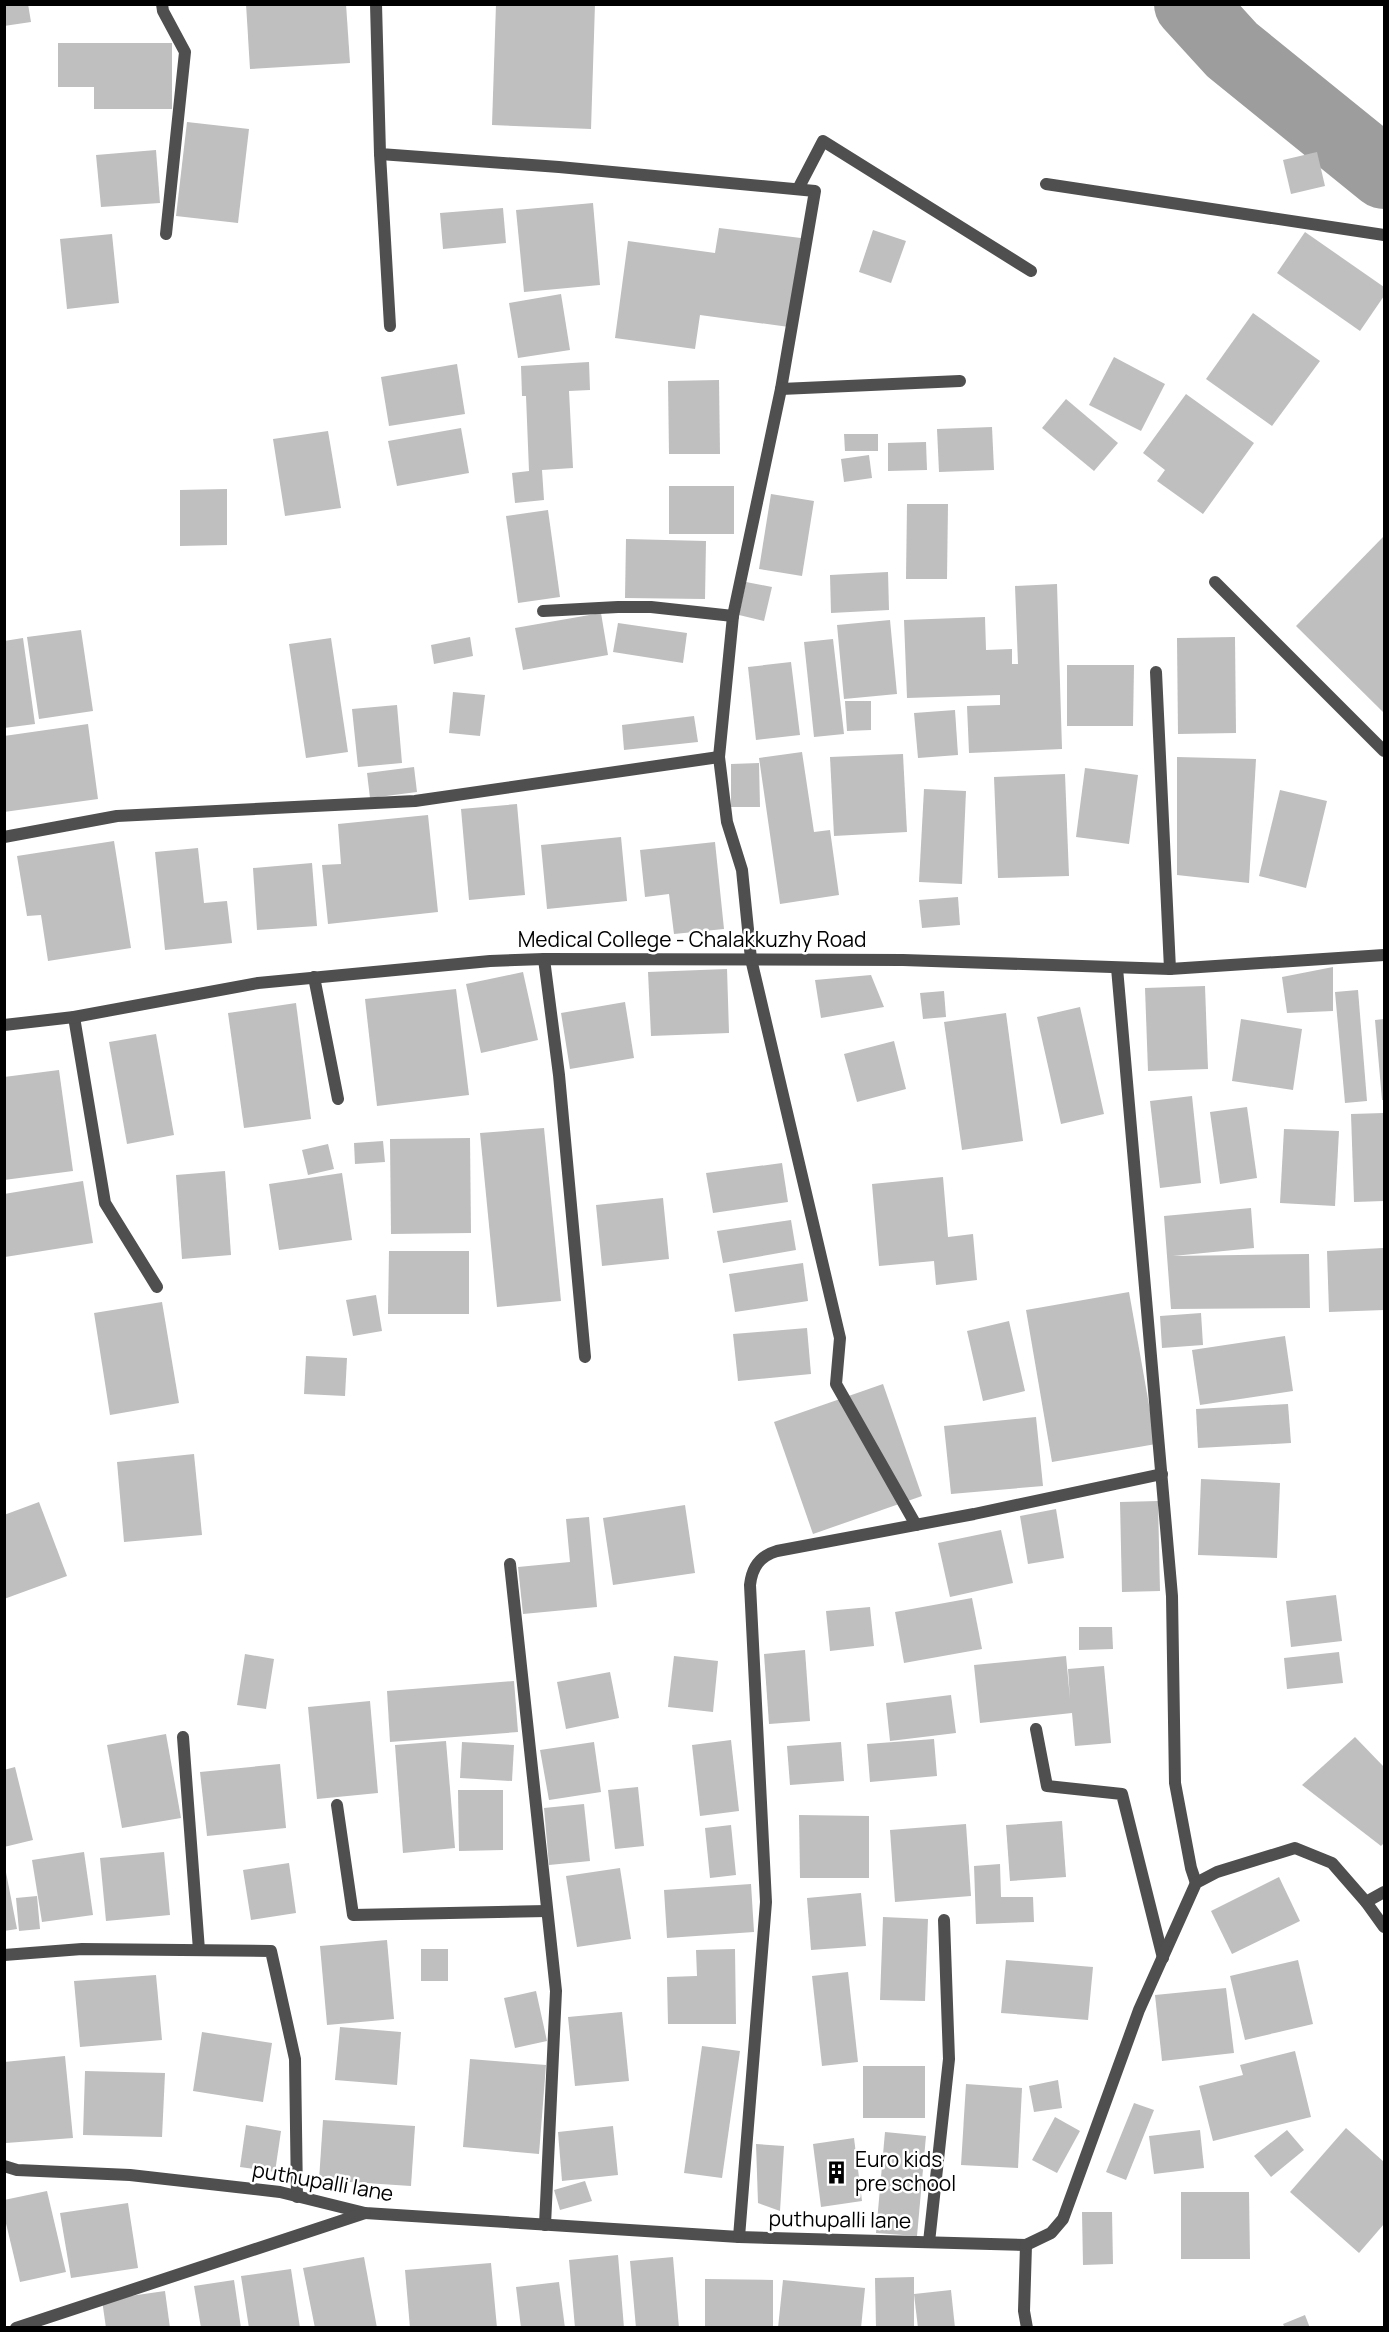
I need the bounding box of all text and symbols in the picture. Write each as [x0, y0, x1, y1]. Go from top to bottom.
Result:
street label: Medical College - Chalakkuzhy Road [518, 925, 866, 953]
place label: Euro kids pre school [855, 2145, 956, 2197]
street label: puthupalli lane [251, 2155, 396, 2207]
building icon: Euro kids pre school [824, 2159, 850, 2185]
street label: puthupalli lane [769, 2204, 912, 2234]

